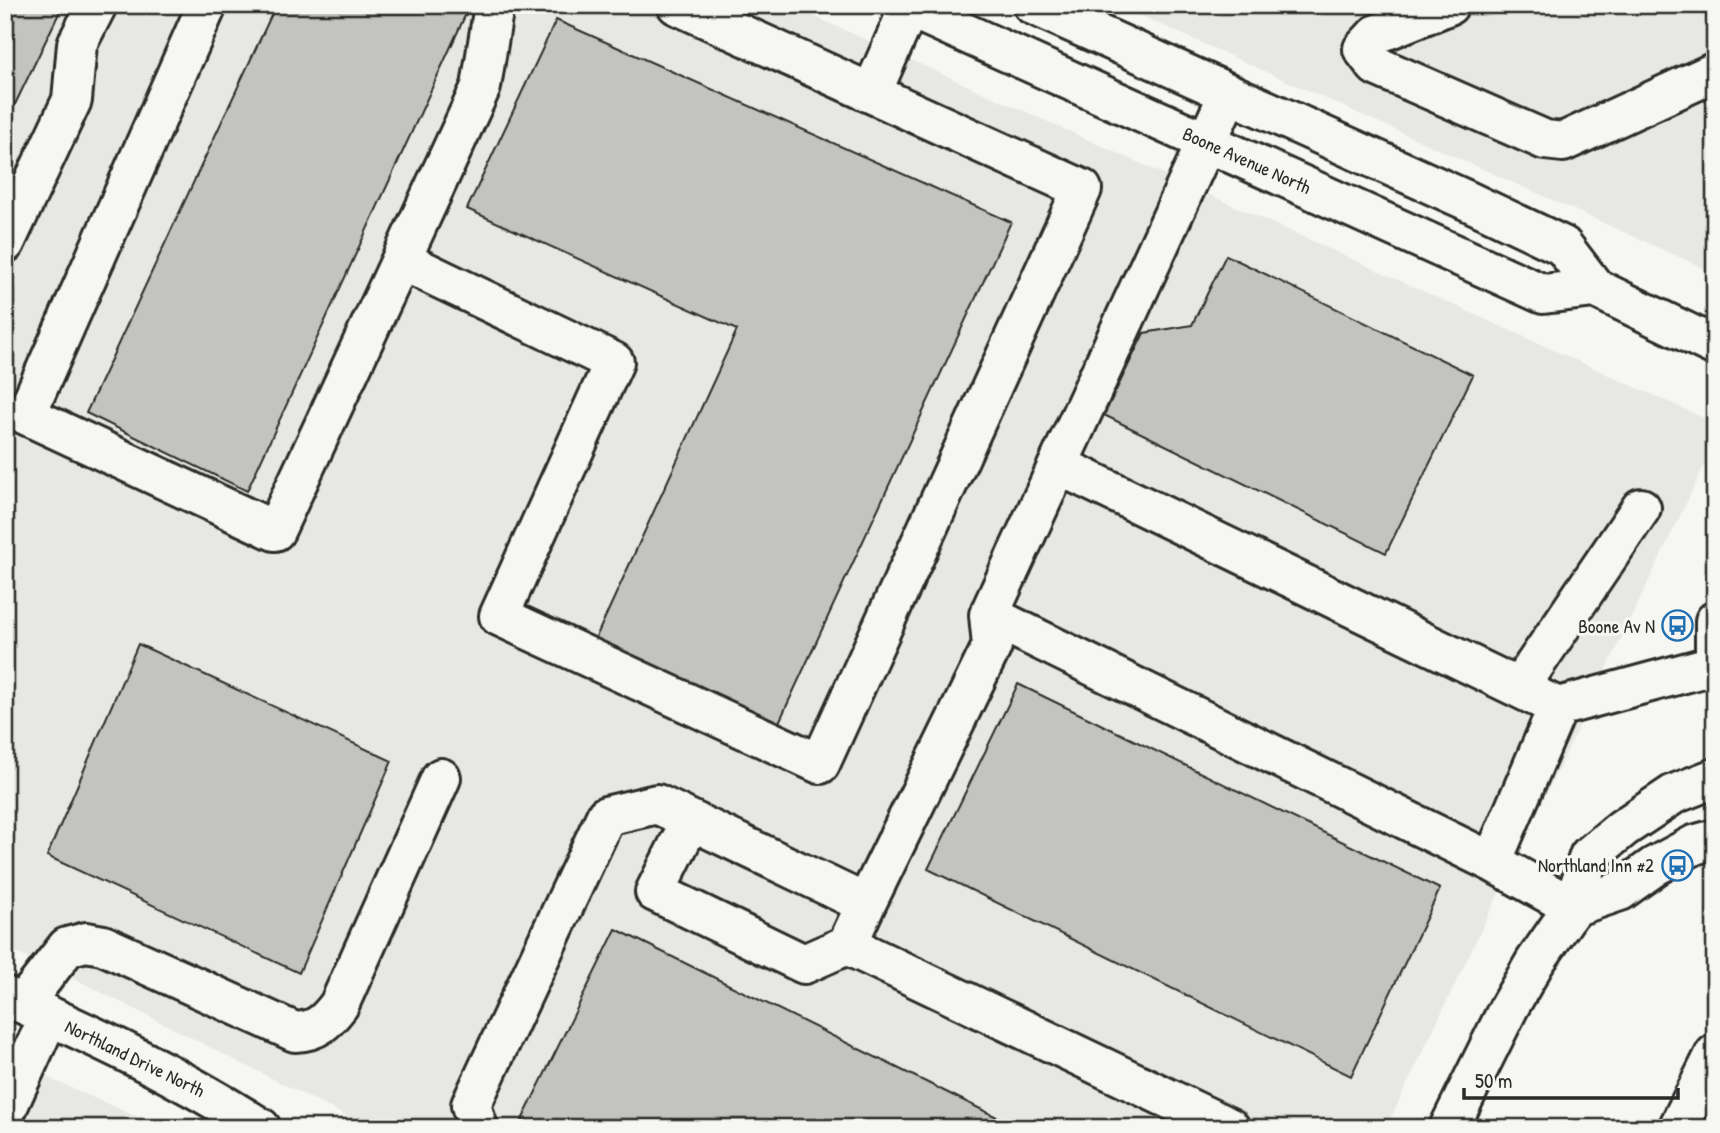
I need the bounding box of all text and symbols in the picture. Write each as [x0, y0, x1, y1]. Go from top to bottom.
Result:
street label: Boone Avenue North [1179, 120, 1315, 200]
bus stop icon: Boone Av N [1661, 609, 1695, 643]
place label: Boone Av N [1578, 613, 1655, 639]
bus stop icon: Northland Inn #2 [1660, 848, 1694, 882]
place label: Northland Inn #2 [1538, 852, 1654, 878]
street label: Northland Drive North [61, 1013, 209, 1103]
scale bar [1464, 1056, 1678, 1100]
text: 50 m [1475, 1066, 1512, 1095]

